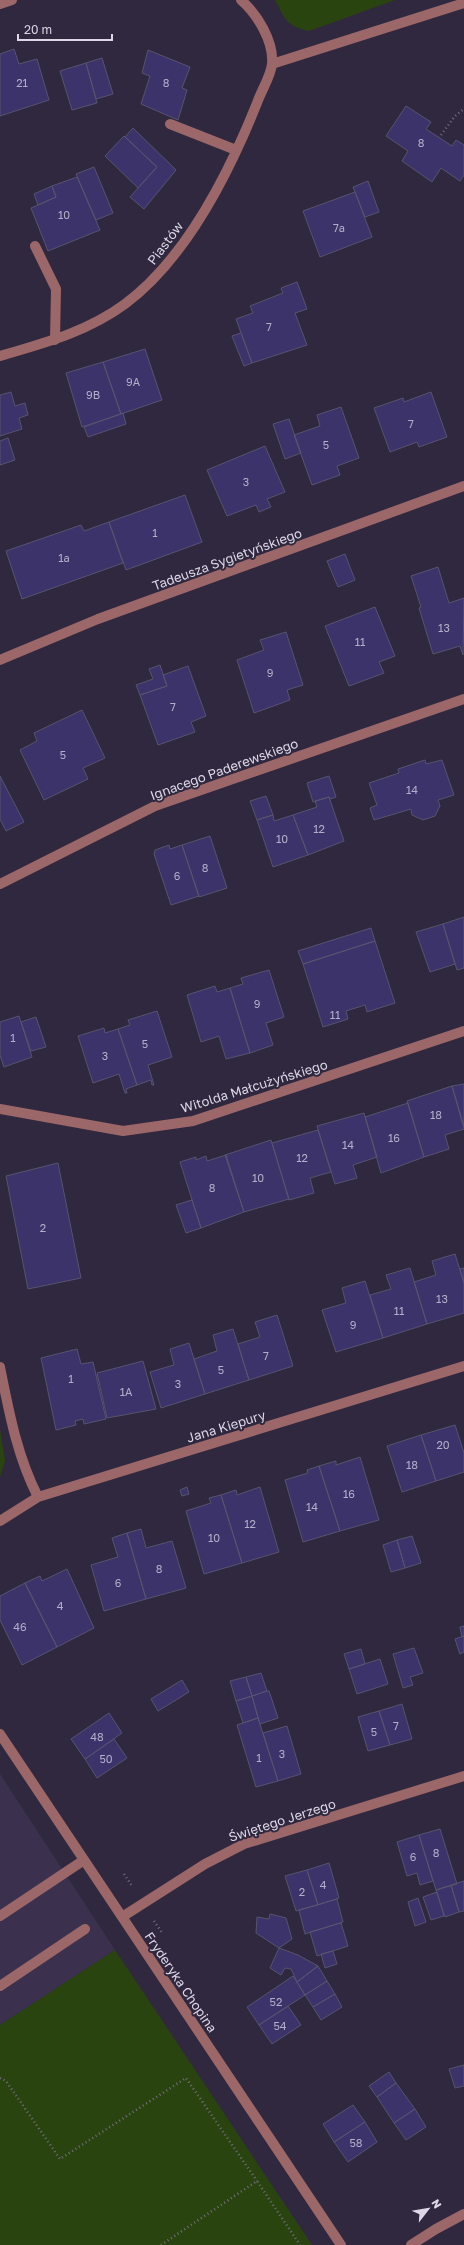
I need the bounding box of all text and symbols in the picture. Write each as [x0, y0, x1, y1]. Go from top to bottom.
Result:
scale bar [18, 16, 112, 42]
text: 20 m [24, 22, 52, 37]
house number: 21 [16, 76, 28, 89]
house number: 8 [163, 76, 170, 89]
house number: 8 [418, 136, 425, 149]
house number: 10 [58, 208, 70, 221]
street label: Piastów [144, 218, 187, 268]
house number: 7a [333, 221, 345, 234]
house number: 7 [266, 320, 272, 333]
house number: 9A [126, 375, 141, 388]
house number: 9B [86, 388, 100, 401]
house number: 7 [408, 417, 414, 430]
house number: 5 [323, 438, 329, 451]
house number: 3 [243, 475, 249, 488]
street label: Tadeusza Sygietyńskiego [150, 524, 304, 593]
house number: 1 [152, 526, 158, 539]
house number: 1a [58, 551, 70, 564]
house number: 13 [438, 621, 450, 634]
house number: 11 [355, 635, 365, 648]
house number: 9 [267, 666, 273, 679]
house number: 7 [170, 700, 176, 713]
street label: Ignacego Paderewskiego [148, 735, 300, 803]
house number: 5 [60, 748, 66, 761]
house number: 14 [406, 783, 418, 796]
house number: 12 [313, 822, 325, 835]
house number: 10 [276, 832, 288, 845]
house number: 8 [202, 861, 209, 874]
house number: 6 [174, 869, 181, 882]
house number: 9 [254, 997, 260, 1010]
house number: 11 [330, 1008, 340, 1021]
house number: 1 [10, 1031, 16, 1044]
house number: 5 [142, 1037, 148, 1050]
house number: 3 [102, 1049, 108, 1062]
street label: Witolda Małcużyńskiego [179, 1056, 329, 1116]
house number: 18 [430, 1108, 442, 1121]
house number: 16 [388, 1131, 400, 1144]
house number: 14 [342, 1138, 354, 1151]
house number: 12 [296, 1151, 308, 1164]
house number: 10 [252, 1171, 264, 1184]
house number: 8 [209, 1181, 216, 1194]
house number: 2 [40, 1221, 46, 1234]
house number: 13 [436, 1292, 448, 1305]
house number: 11 [394, 1304, 404, 1317]
house number: 9 [350, 1318, 356, 1331]
house number: 7 [263, 1349, 269, 1362]
house number: 5 [218, 1363, 224, 1376]
house number: 1 [68, 1372, 74, 1385]
house number: 3 [175, 1377, 181, 1390]
house number: 1A [120, 1385, 133, 1398]
street label: Jana Kiepury [185, 1406, 268, 1446]
house number: 20 [436, 1438, 450, 1451]
house number: 18 [406, 1458, 418, 1471]
house number: 16 [343, 1487, 355, 1500]
house number: 14 [306, 1500, 318, 1513]
house number: 12 [244, 1517, 256, 1530]
house number: 10 [208, 1531, 220, 1544]
house number: 8 [156, 1562, 163, 1575]
house number: 6 [115, 1576, 122, 1589]
house number: 4 [57, 1599, 64, 1612]
house number: 46 [13, 1620, 27, 1633]
house number: 7 [393, 1719, 399, 1732]
house number: 5 [371, 1725, 377, 1738]
house number: 48 [90, 1730, 104, 1743]
house number: 3 [279, 1747, 285, 1760]
house number: 1 [256, 1751, 262, 1764]
house number: 50 [99, 1752, 113, 1765]
street label: Świętego Jerzego [227, 1795, 338, 1845]
house number: 8 [433, 1846, 440, 1859]
house number: 6 [410, 1850, 417, 1863]
house number: 4 [320, 1878, 327, 1891]
house number: 2 [299, 1885, 305, 1898]
street label: Fryderyka Chopina [141, 1929, 221, 2035]
house number: 52 [270, 1995, 282, 2008]
house number: 54 [273, 2019, 287, 2032]
house number: 58 [349, 2136, 363, 2149]
north arrow [408, 2189, 448, 2229]
text: N [429, 2197, 445, 2211]

